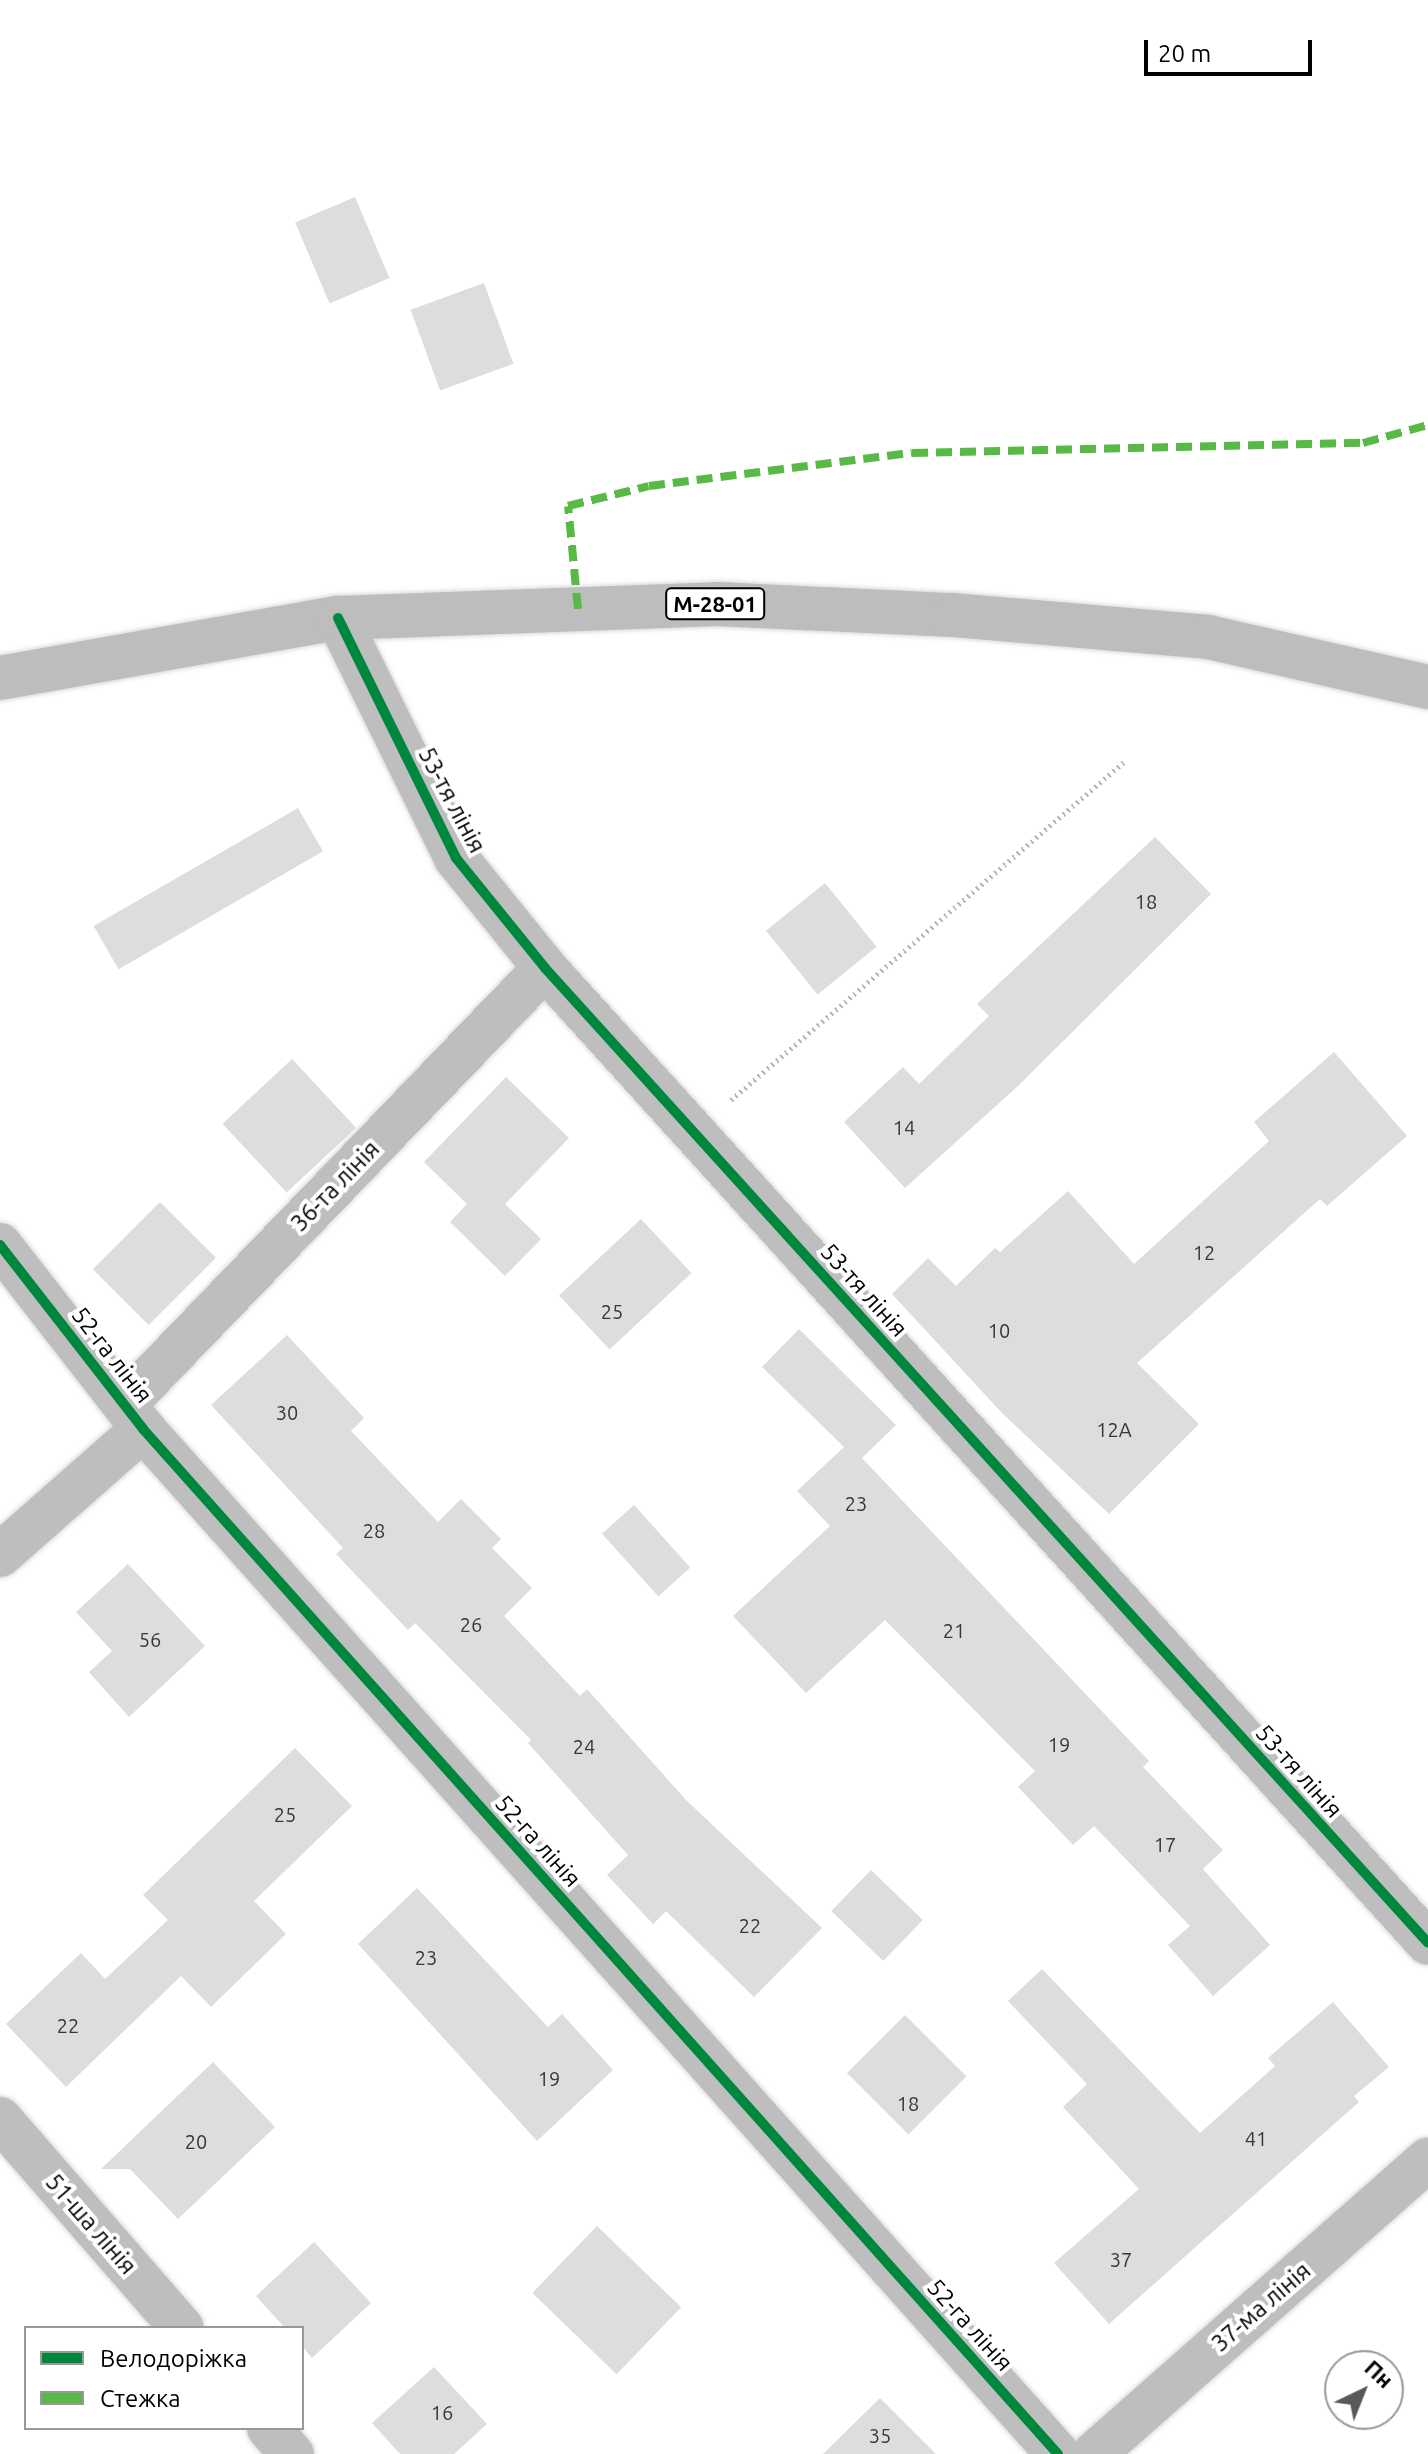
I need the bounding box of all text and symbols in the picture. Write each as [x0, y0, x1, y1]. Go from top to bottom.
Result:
scale bar [1148, 24, 1316, 74]
text: 20 m [1158, 40, 1211, 67]
road number: М-28-01 [665, 586, 765, 622]
street label: 53-тя лінія [412, 742, 492, 858]
house number: 18 [1135, 889, 1157, 913]
house number: 14 [893, 1115, 915, 1139]
street label: 36-та лінія [285, 1135, 385, 1237]
street label: 53-тя лінія [815, 1237, 913, 1343]
house number: 12 [1193, 1240, 1215, 1264]
house number: 25 [601, 1299, 623, 1323]
street label: 52-га лінія [66, 1301, 158, 1409]
house number: 10 [988, 1318, 1010, 1342]
house number: 30 [276, 1400, 298, 1424]
house number: 12А [1096, 1417, 1132, 1441]
house number: 23 [845, 1491, 867, 1515]
house number: 28 [363, 1518, 385, 1542]
house number: 26 [460, 1612, 482, 1636]
house number: 21 [943, 1618, 965, 1642]
house number: 56 [139, 1627, 161, 1651]
street label: 53-тя лінія [1250, 1718, 1348, 1824]
house number: 19 [1048, 1732, 1070, 1756]
house number: 24 [573, 1734, 595, 1758]
street label: 52-га лінія [489, 1789, 587, 1893]
house number: 25 [274, 1802, 296, 1826]
house number: 17 [1154, 1832, 1176, 1856]
house number: 22 [739, 1913, 761, 1937]
house number: 23 [415, 1945, 437, 1969]
house number: 22 [57, 2013, 79, 2037]
house number: 19 [538, 2066, 560, 2090]
house number: 18 [897, 2091, 919, 2115]
house number: 41 [1245, 2126, 1267, 2150]
house number: 20 [185, 2129, 207, 2153]
street label: 51-ша лінія [39, 2168, 143, 2280]
house number: 37 [1110, 2247, 1132, 2271]
street label: 37-ма лінія [1206, 2256, 1316, 2358]
street label: 52-га лінія [921, 2273, 1019, 2377]
legend [24, 2326, 304, 2430]
text: Велодоріжка [100, 2345, 247, 2372]
north arrow [1324, 2350, 1404, 2430]
text: Пн [1360, 2355, 1398, 2393]
text: Стежка [100, 2385, 181, 2412]
house number: 16 [431, 2400, 453, 2424]
house number: 35 [869, 2423, 891, 2447]

